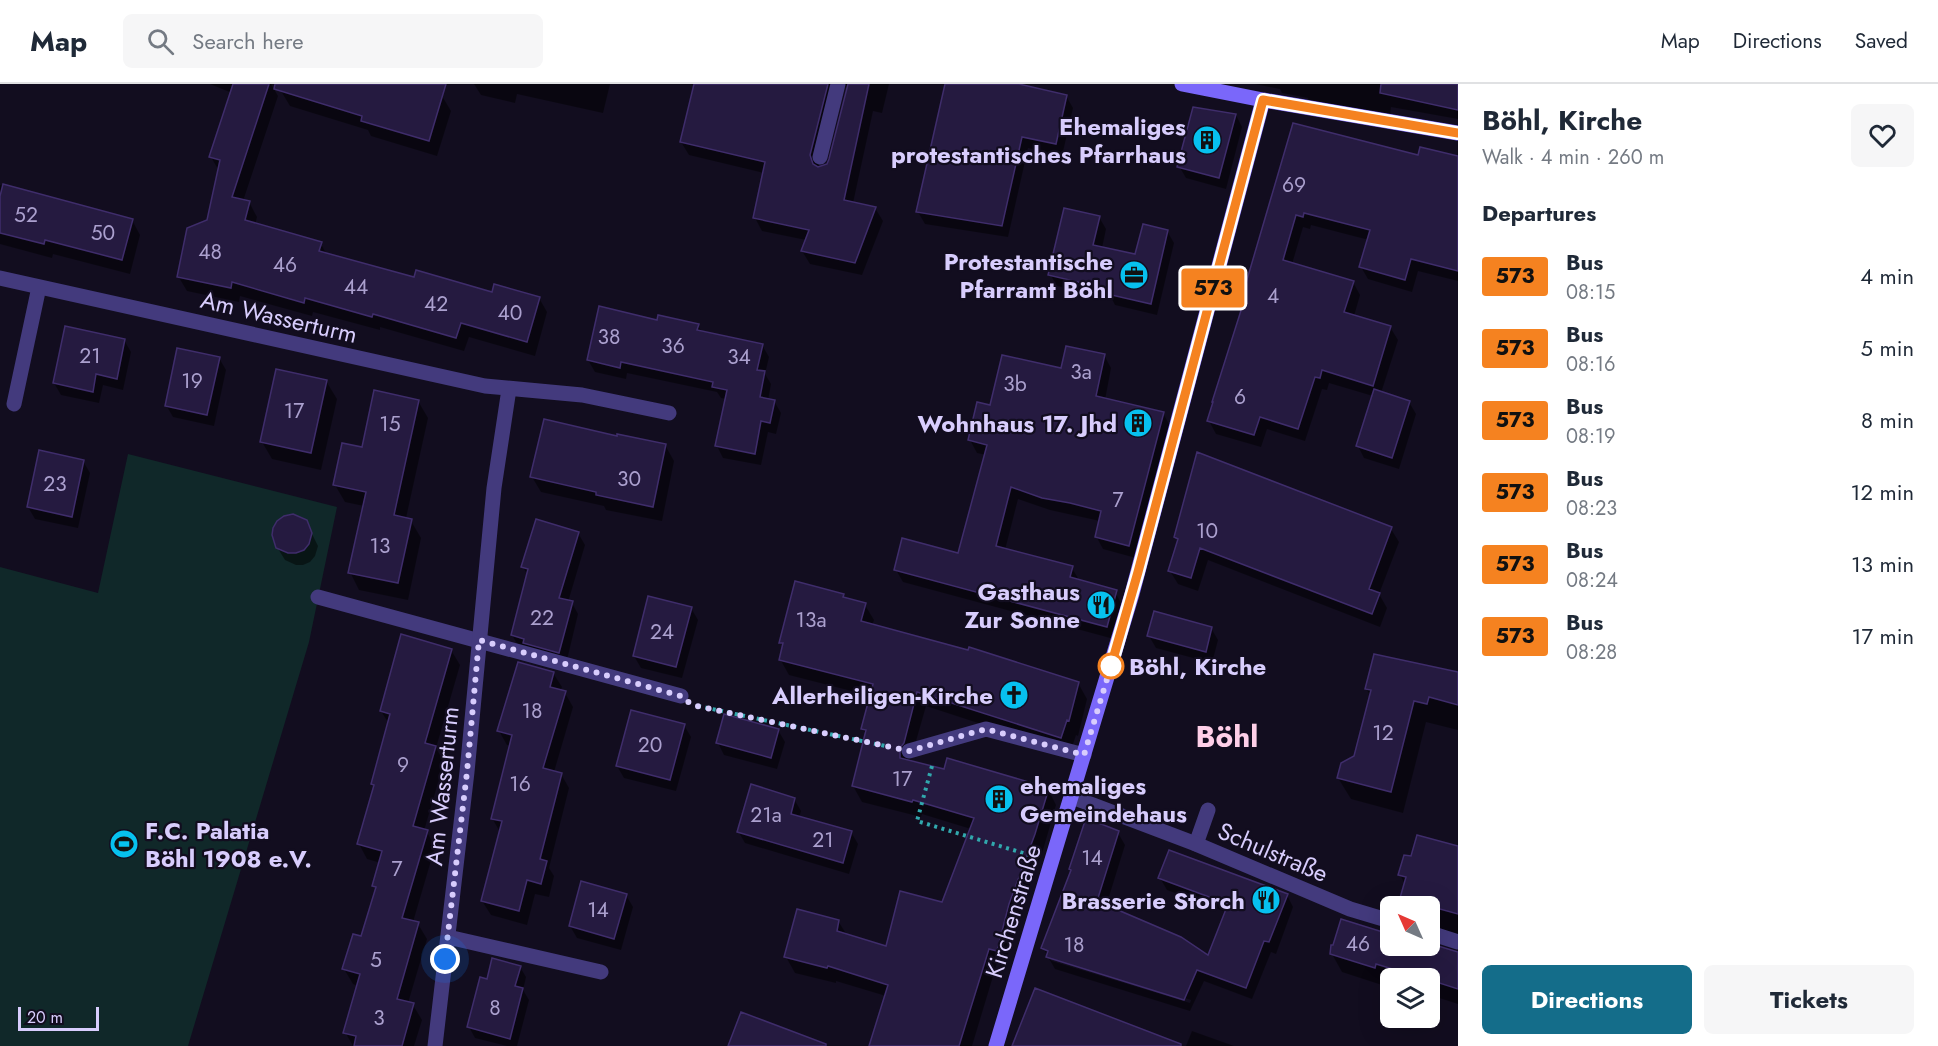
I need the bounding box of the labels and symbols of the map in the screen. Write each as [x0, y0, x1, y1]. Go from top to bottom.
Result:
place label: Ehemaliges protestantisches Pfarrhaus [891, 109, 1186, 172]
building icon: Ehemaliges protestantisches Pfarrhaus [1191, 124, 1223, 156]
house number: 69 [1282, 170, 1306, 200]
house number: 52 [14, 200, 38, 230]
house number: 50 [91, 218, 115, 248]
house number: 48 [198, 237, 222, 267]
place label: Protestantische Pfarramt Böhl [944, 244, 1113, 307]
house number: 46 [273, 250, 297, 280]
office icon: Protestantische Pfarramt Böhl [1118, 259, 1150, 291]
line badge: 573 [1178, 268, 1248, 308]
house number: 44 [344, 272, 368, 302]
house number: 4 [1267, 281, 1279, 311]
street label: Am Wasserturm [197, 282, 361, 352]
house number: 42 [424, 289, 448, 319]
house number: 40 [498, 298, 522, 328]
house number: 38 [598, 322, 620, 352]
house number: 36 [661, 331, 685, 361]
house number: 21 [79, 341, 101, 371]
house number: 34 [727, 342, 751, 372]
house number: 3a [1070, 357, 1092, 387]
house number: 19 [181, 366, 203, 396]
house number: 3b [1003, 369, 1027, 399]
house number: 6 [1234, 382, 1246, 412]
house number: 17 [284, 396, 304, 426]
place label: Wohnhaus 17. Jhd [918, 406, 1117, 441]
building icon: Wohnhaus 17. Jhd [1122, 407, 1154, 439]
house number: 15 [379, 409, 401, 439]
house number: 30 [617, 464, 641, 494]
house number: 23 [43, 469, 67, 499]
house number: 7 [1112, 485, 1124, 515]
house number: 10 [1196, 516, 1218, 546]
house number: 13 [370, 531, 390, 561]
place label: Gasthaus Zur Sonne [964, 574, 1080, 637]
restaurant icon: Gasthaus Zur Sonne [1085, 589, 1117, 621]
house number: 22 [530, 603, 554, 633]
house number: 13a [795, 605, 827, 635]
house number: 24 [650, 617, 674, 647]
place label: Böhl, Kirche [1129, 649, 1266, 684]
marker: Böhl, Kirche [1098, 653, 1124, 679]
place label: Allerheiligen-Kirche [771, 678, 993, 713]
church icon: Allerheiligen-Kirche [998, 679, 1030, 711]
house number: 18 [522, 696, 542, 726]
street label: Am Wasserturm [416, 705, 468, 867]
district label: Böhl [1196, 715, 1258, 758]
house number: 12 [1372, 718, 1394, 748]
house number: 20 [638, 730, 662, 760]
house number: 9 [397, 750, 409, 780]
house number: 17 [892, 764, 912, 794]
place label: ehemaliges Gemeindehaus [1020, 768, 1187, 831]
house number: 16 [509, 769, 531, 799]
building icon: ehemaliges Gemeindehaus [983, 783, 1015, 815]
house number: 21a [750, 800, 782, 830]
place label: F.C. Palatia Böhl 1908 e.V. [145, 813, 312, 876]
street label: Schulstraße [1213, 813, 1333, 891]
house number: 21 [812, 825, 834, 855]
sports icon: F.C. Palatia Böhl 1908 e.V. [108, 828, 140, 860]
street label: Kirchenstraße [976, 840, 1050, 982]
house number: 14 [1081, 843, 1103, 873]
house number: 7 [391, 854, 403, 884]
place label: Brasserie Storch [1061, 883, 1245, 918]
restaurant icon: Brasserie Storch [1250, 884, 1282, 916]
house number: 14 [587, 895, 609, 925]
north arrow [1380, 896, 1440, 956]
house number: 46 [1346, 929, 1370, 959]
house number: 18 [1064, 930, 1084, 960]
your location [430, 944, 460, 974]
house number: 5 [370, 945, 382, 975]
house number: 8 [489, 993, 501, 1023]
house number: 3 [373, 1003, 385, 1033]
scale bar [18, 1004, 99, 1032]

